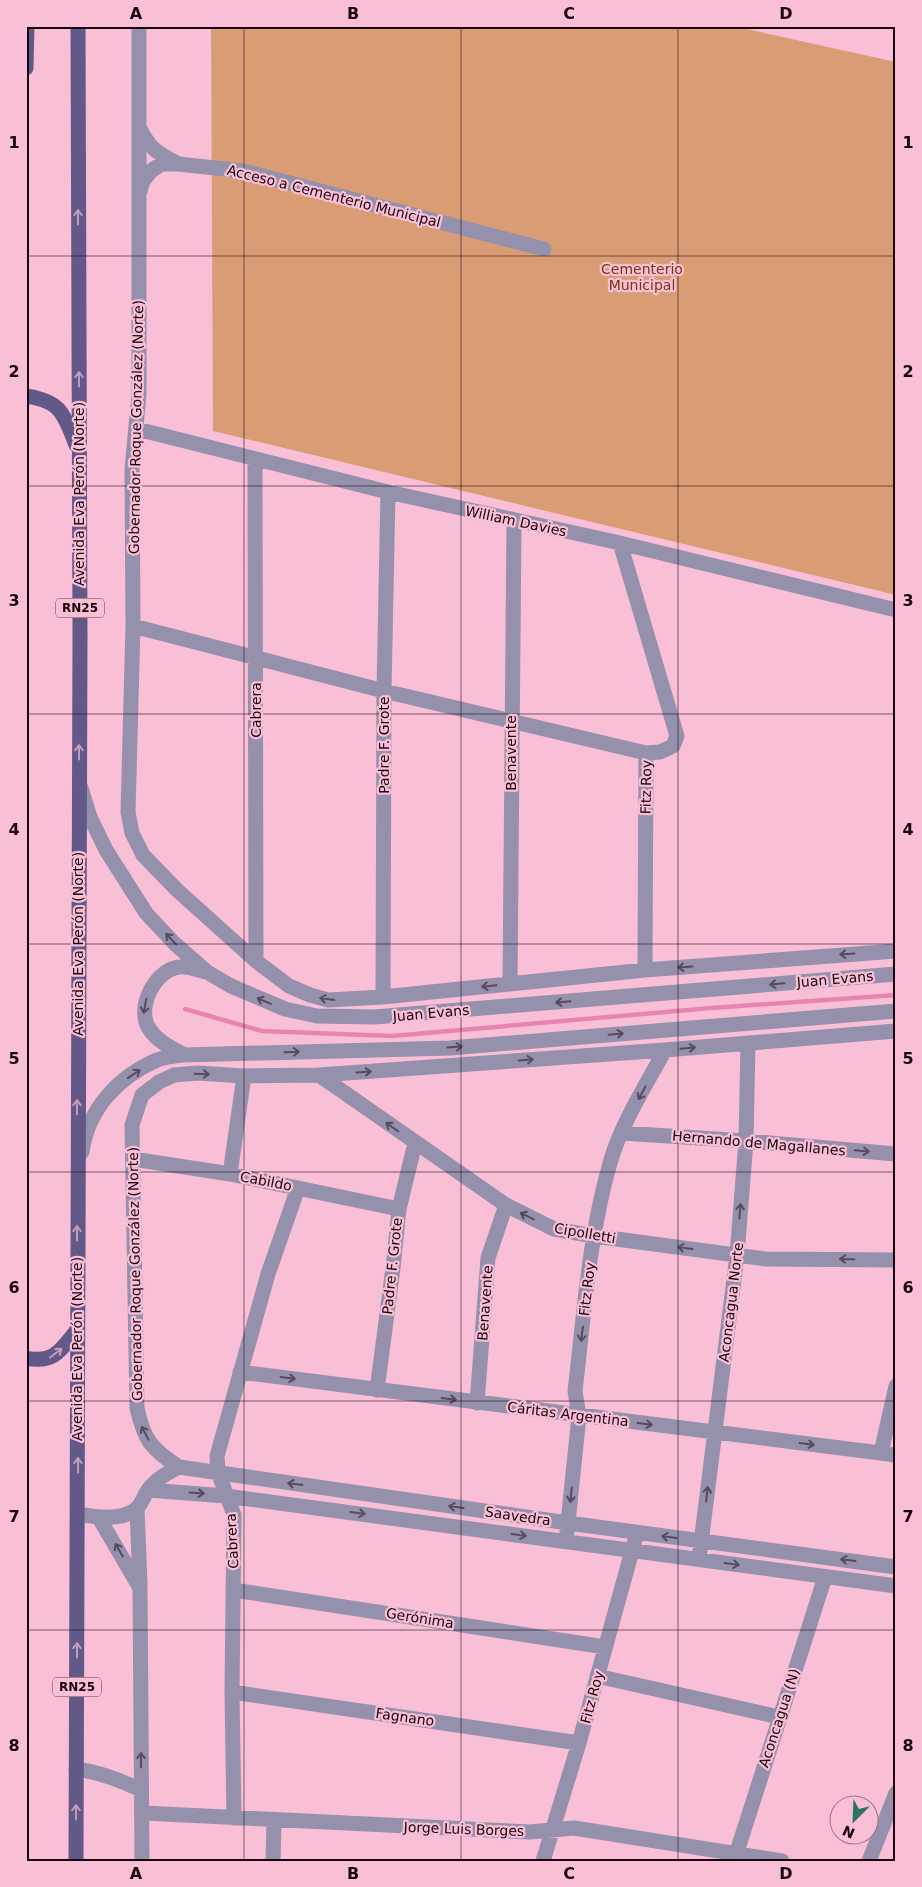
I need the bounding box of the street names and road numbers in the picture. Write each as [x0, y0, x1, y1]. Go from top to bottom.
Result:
street label: Acceso a Cementerio Municipal [226, 162, 442, 230]
street label: Gobernador Roque González (Norte) [126, 300, 146, 554]
street label: Avenida Eva Perón (Norte) [71, 402, 87, 586]
street label: William Davies [464, 502, 568, 540]
road number: RN25 [56, 598, 104, 618]
street label: Cabrera [248, 682, 264, 738]
street label: Padre F. Grote [376, 696, 392, 794]
street label: Benavente [503, 715, 519, 791]
street label: Fitz Roy [638, 760, 654, 814]
street label: Avenida Eva Perón (Norte) [70, 852, 86, 1036]
street label: Juan Evans [795, 968, 874, 990]
street label: Juan Evans [391, 1002, 470, 1024]
street label: Hernando de Magallanes [672, 1127, 846, 1159]
street label: Gobernador Roque González (Norte) [125, 1147, 145, 1401]
street label: Cabildo [239, 1168, 293, 1194]
street label: Padre F. Grote [379, 1217, 405, 1315]
street label: Cipolletti [553, 1220, 617, 1246]
street label: Aconcagua Norte [716, 1241, 746, 1363]
street label: Avenida Eva Perón (Norte) [69, 1257, 85, 1441]
street label: Fitz Roy [576, 1261, 598, 1317]
street label: Benavente [474, 1265, 496, 1341]
street label: Cáritas Argentina [506, 1399, 630, 1429]
street label: Saavedra [484, 1503, 552, 1529]
street label: Cabrera [223, 1513, 241, 1569]
street label: Gerónima [385, 1605, 455, 1631]
street label: Aconcagua (N) [755, 1667, 803, 1769]
street label: Fitz Roy [577, 1669, 607, 1725]
road number: RN25 [53, 1678, 101, 1696]
street label: Fagnano [375, 1705, 435, 1729]
street label: Jorge Luis Borges [402, 1819, 525, 1839]

